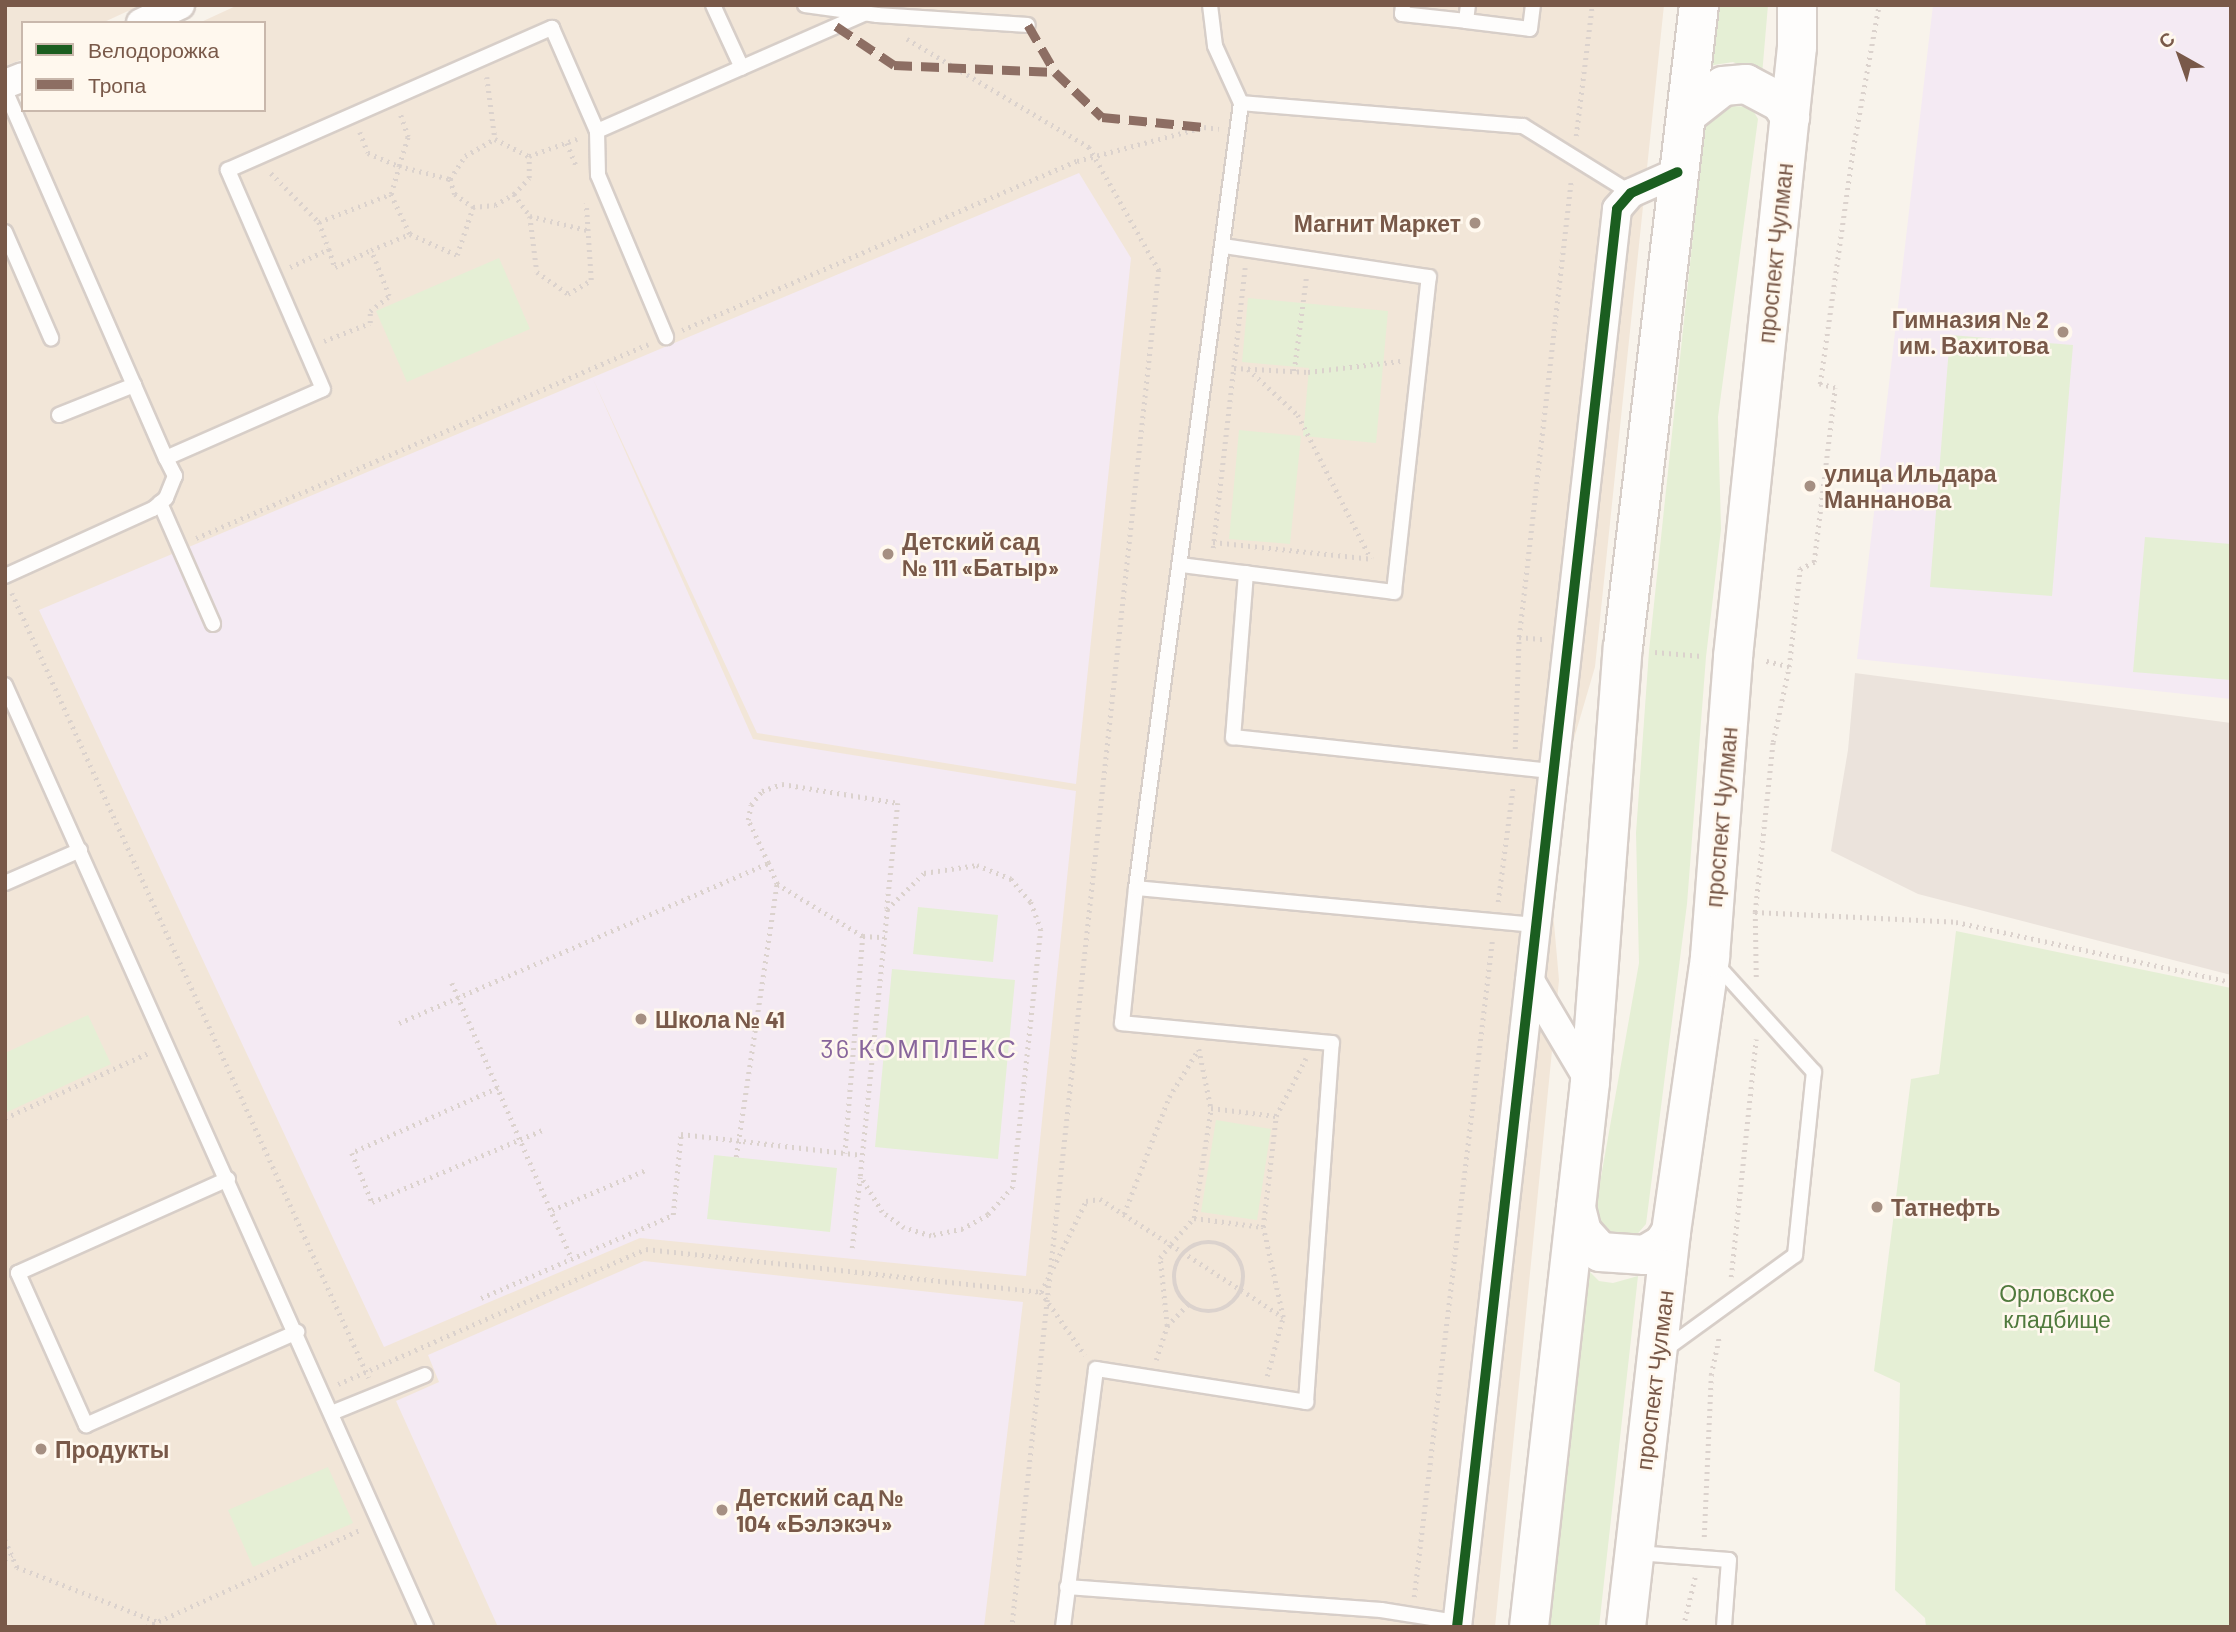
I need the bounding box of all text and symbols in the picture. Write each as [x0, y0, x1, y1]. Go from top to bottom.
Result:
legend [21, 21, 266, 112]
north arrow [2145, 21, 2215, 91]
text: С [2154, 26, 2179, 53]
text: Велодорожка [88, 37, 219, 62]
text: Тропа [88, 72, 146, 97]
street label: проспект Чулман [1752, 161, 1798, 345]
place label: Магнит Маркет [1294, 209, 1461, 237]
marker: Магнит Маркет [1467, 215, 1483, 231]
place label: Гимназия № 2 им. Вахитова [1892, 305, 2049, 359]
marker: Гимназия № 2 им. Вахитова [2055, 324, 2071, 340]
place label: улица Ильдара Маннанова [1824, 459, 1997, 513]
marker: улица Ильдара Маннанова [1802, 478, 1818, 494]
place label: Детский сад № 111 «Батыр» [902, 527, 1059, 581]
marker: Детский сад № 111 «Батыр» [880, 546, 896, 562]
street label: проспект Чулман [1699, 725, 1743, 909]
place label: Школа № 41 [655, 1005, 785, 1033]
marker: Школа № 41 [633, 1011, 649, 1027]
district label: 36 КОМПЛЕКС [822, 1032, 1016, 1064]
place label: Татнефть [1891, 1193, 2000, 1221]
marker: Татнефть [1869, 1199, 1885, 1215]
park label: Орловское кладбище [1999, 1279, 2115, 1333]
street label: проспект Чулман [1629, 1288, 1679, 1472]
place label: Продукты [55, 1435, 169, 1463]
marker: Продукты [33, 1441, 49, 1457]
place label: Детский сад № 104 «Бэлэкэч» [736, 1483, 904, 1537]
marker: Детский сад № 104 «Бэлэкэч» [714, 1502, 730, 1518]

